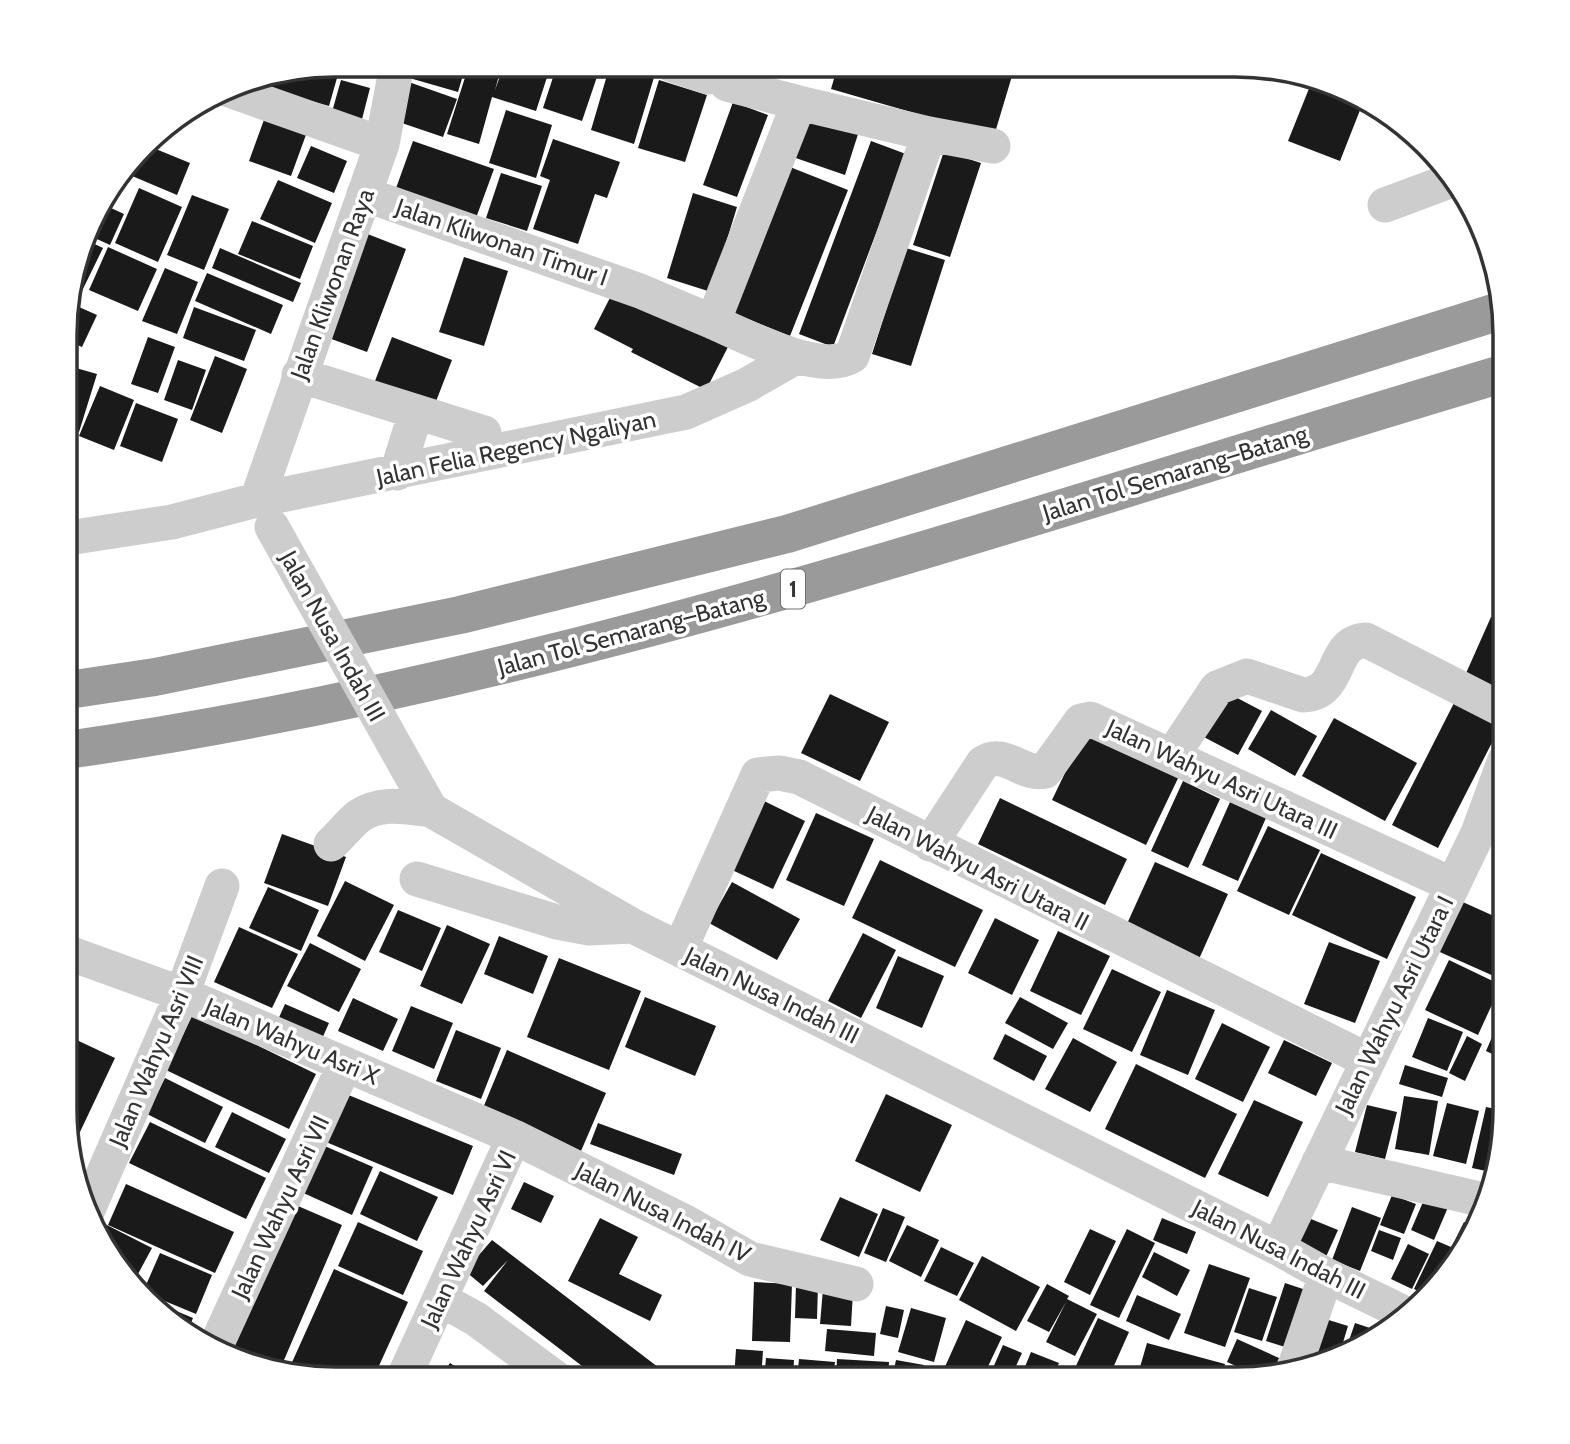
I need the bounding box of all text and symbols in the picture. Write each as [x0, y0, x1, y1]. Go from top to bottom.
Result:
street label: Jalan Kliwonan Raya [284, 184, 380, 384]
street label: Jalan Kliwonan Timur I [391, 192, 612, 292]
street label: Jalan Felia Regency Ngaliyan [373, 404, 658, 492]
street label: Jalan Tol Semarang–Batang [1038, 419, 1312, 527]
street label: Jalan Nusa Indah III [274, 545, 392, 726]
road number: 1 [781, 569, 805, 608]
street label: Jalan Tol Semarang–Batang [493, 582, 769, 682]
street label: Jalan Wahyu Asri Utara III [1101, 712, 1342, 845]
street label: Jalan Wahyu Asri Utara II [861, 799, 1094, 937]
street label: Jalan Wahyu Asri Utara I [1328, 891, 1460, 1120]
street label: Jalan Nusa Indah III [679, 940, 864, 1050]
street label: Jalan Wahyu Asri VIII [102, 951, 209, 1152]
street label: Jalan Wahyu Asri X [200, 991, 384, 1091]
street label: Jalan Wahyu Asri VII [224, 1111, 335, 1304]
street label: Jalan Wahyu Asri VI [414, 1145, 522, 1333]
street label: Jalan Nusa Indah IV [570, 1155, 756, 1269]
street label: Jalan Nusa Indah III [1187, 1192, 1370, 1305]

